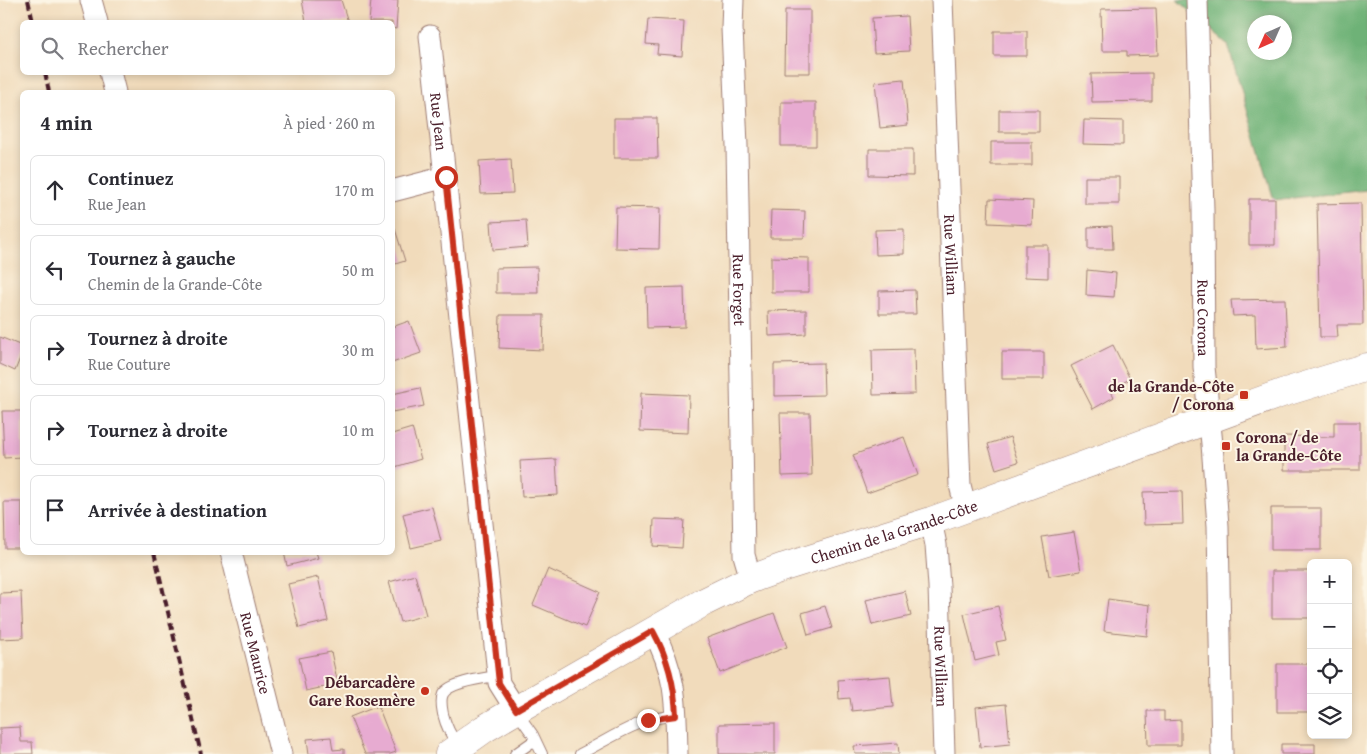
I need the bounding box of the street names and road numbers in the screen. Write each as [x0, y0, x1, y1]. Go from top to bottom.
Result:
street label: Rue Jean [424, 91, 454, 152]
street label: Rue William [938, 214, 965, 296]
street label: Rue Forget [727, 254, 752, 326]
street label: Rue Corona [1191, 279, 1216, 357]
street label: Chemin de la Grande-Côte [807, 493, 981, 570]
street label: Rue Maurice [234, 609, 278, 697]
street label: Rue William [928, 625, 955, 707]

